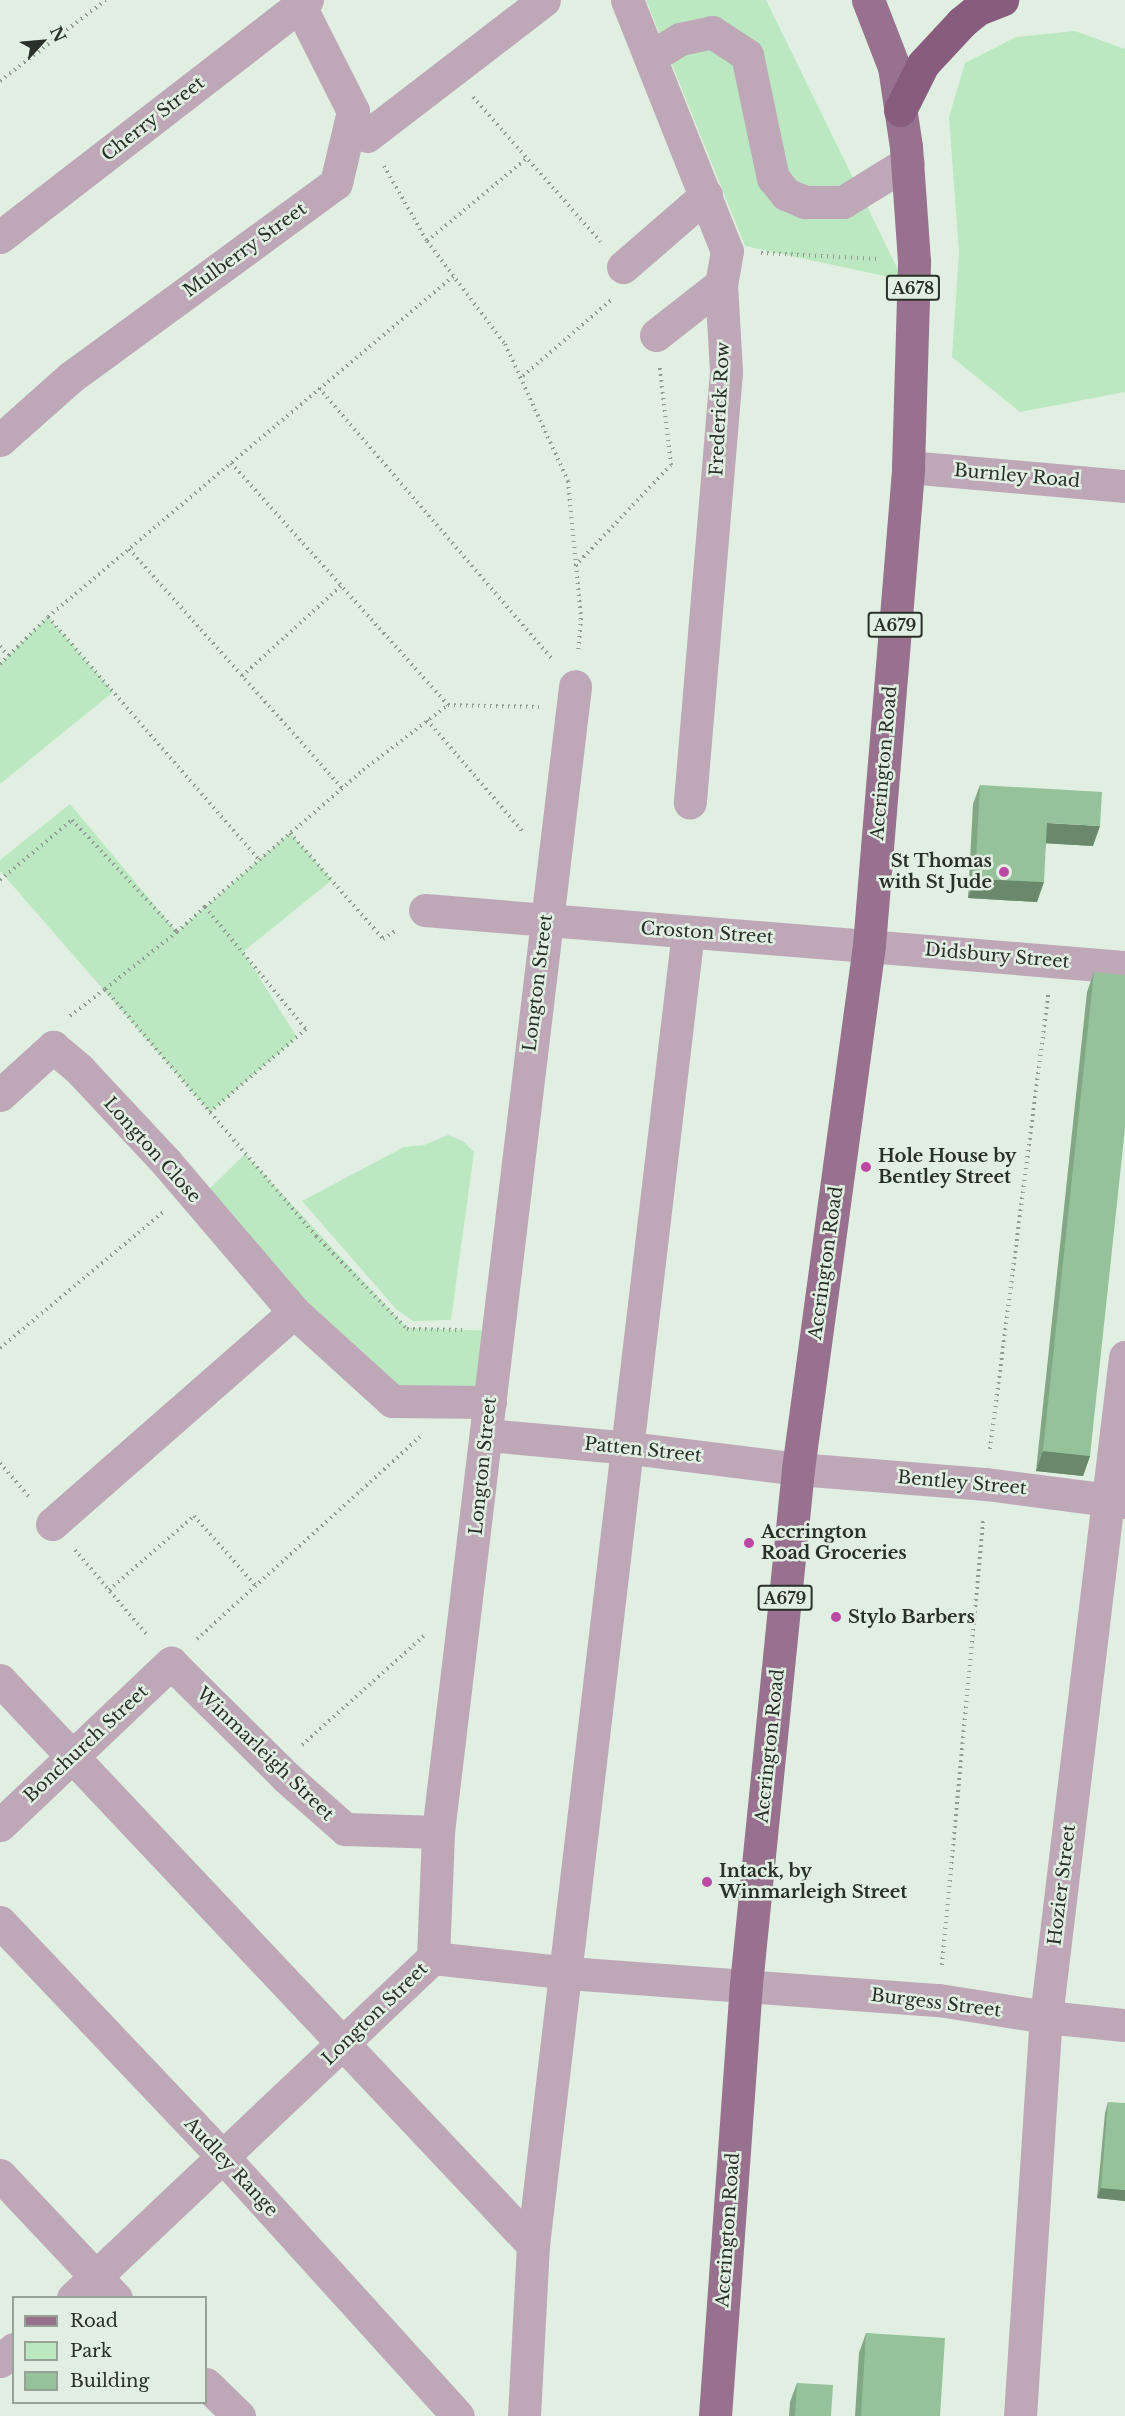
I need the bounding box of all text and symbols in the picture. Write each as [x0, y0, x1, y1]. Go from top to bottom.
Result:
north arrow [12, 12, 72, 72]
text: N [46, 23, 70, 45]
street label: Cherry Street [97, 72, 209, 166]
street label: Mulberry Street [179, 198, 311, 302]
road number: A678 [884, 275, 942, 301]
street label: Frederick Row [706, 341, 734, 477]
street label: Burnley Road [953, 460, 1081, 492]
road number: A679 [866, 612, 924, 638]
street label: Accrington Road [866, 685, 902, 841]
place label: St Thomas with St Jude [879, 851, 992, 894]
marker: St Thomas with St Jude [997, 865, 1011, 879]
street label: Longton Street [519, 913, 557, 1053]
street label: Croston Street [640, 918, 774, 948]
street label: Didsbury Street [924, 939, 1070, 973]
street label: Longton Close [99, 1093, 205, 1207]
place label: Hole House by Bentley Street [878, 1146, 1016, 1188]
marker: Hole House by Bentley Street [859, 1160, 873, 1174]
street label: Accrington Road [805, 1185, 847, 1341]
street label: Longton Street [465, 1396, 501, 1536]
street label: Patten Street [583, 1433, 703, 1467]
street label: Bentley Street [896, 1467, 1028, 1499]
place label: Accrington Road Groceries [761, 1522, 907, 1564]
marker: Accrington Road Groceries [742, 1536, 756, 1550]
road number: A679 [756, 1585, 814, 1611]
place label: Stylo Barbers [848, 1606, 975, 1628]
marker: Stylo Barbers [829, 1610, 843, 1624]
street label: Accrington Road [751, 1668, 789, 1824]
street label: Bonchurch Street [19, 1681, 153, 1807]
street label: Winmarleigh Street [192, 1683, 338, 1825]
street label: Hozier Street [1044, 1823, 1080, 1947]
place label: Intack, by Winmarleigh Street [719, 1861, 907, 1904]
marker: Intack, by Winmarleigh Street [700, 1875, 714, 1889]
street label: Longton Street [318, 1958, 432, 2070]
street label: Burgess Street [870, 1984, 1002, 2022]
street label: Audley Range [179, 2113, 283, 2221]
street label: Accrington Road [712, 2152, 744, 2308]
legend [12, 2296, 207, 2404]
text: Road [70, 2310, 118, 2332]
text: Park [70, 2340, 112, 2362]
text: Building [70, 2370, 149, 2392]

